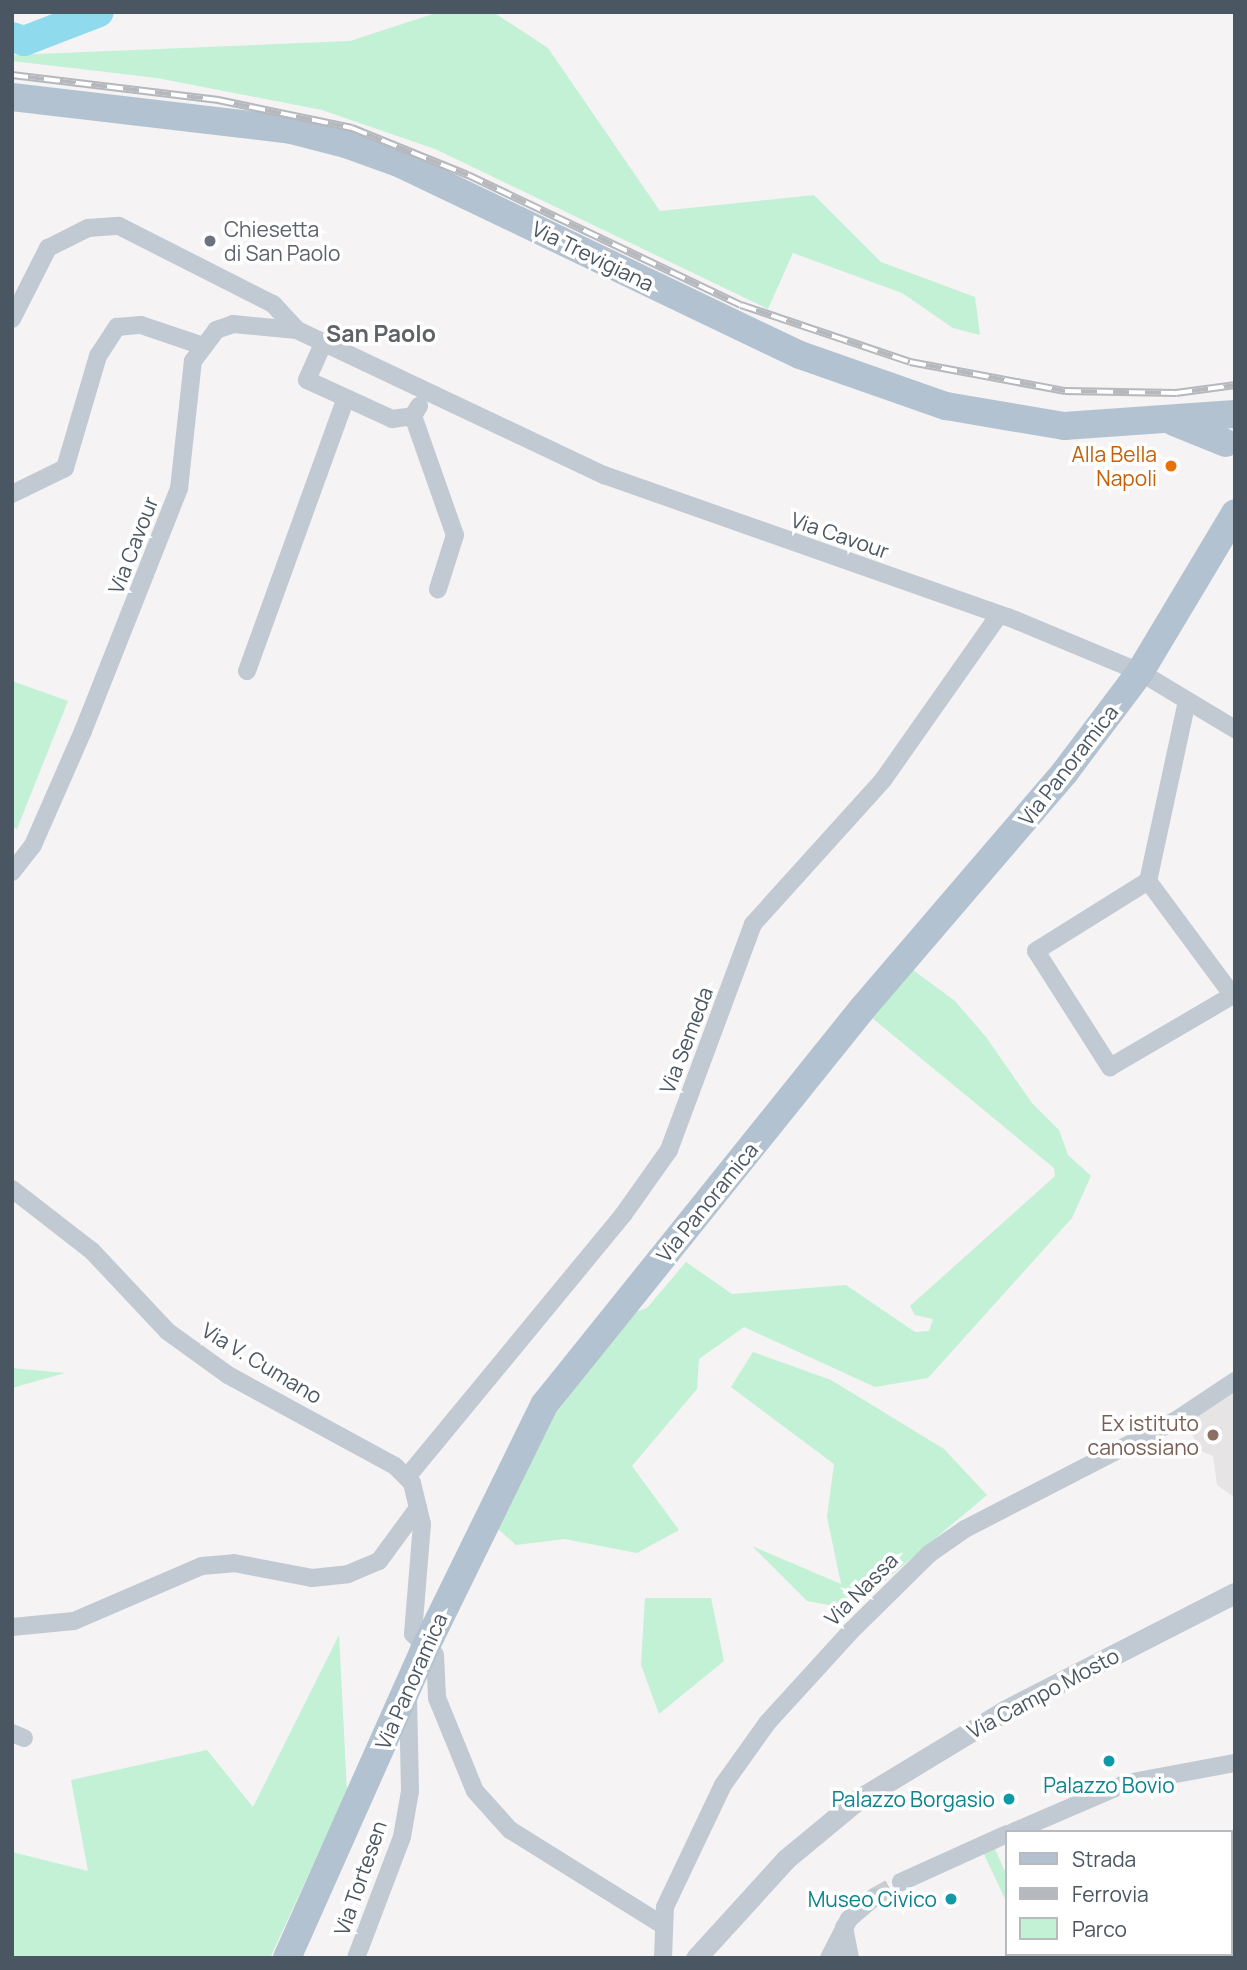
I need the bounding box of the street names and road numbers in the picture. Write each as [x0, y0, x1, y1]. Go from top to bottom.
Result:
street label: Via Trevigiana [528, 216, 658, 296]
street label: Via Cavour [103, 493, 163, 597]
street label: Via Cavour [788, 506, 892, 564]
street label: Via Panoramica [1013, 700, 1123, 830]
street label: Via Semeda [654, 983, 718, 1097]
street label: Via Panoramica [651, 1137, 763, 1267]
street label: Via V. Cumano [197, 1317, 327, 1409]
street label: Via Nassa [819, 1547, 903, 1631]
street label: Via Panoramica [370, 1609, 452, 1753]
street label: Via Campo Mosto [963, 1642, 1123, 1744]
street label: Via Tortesen [329, 1817, 391, 1939]

